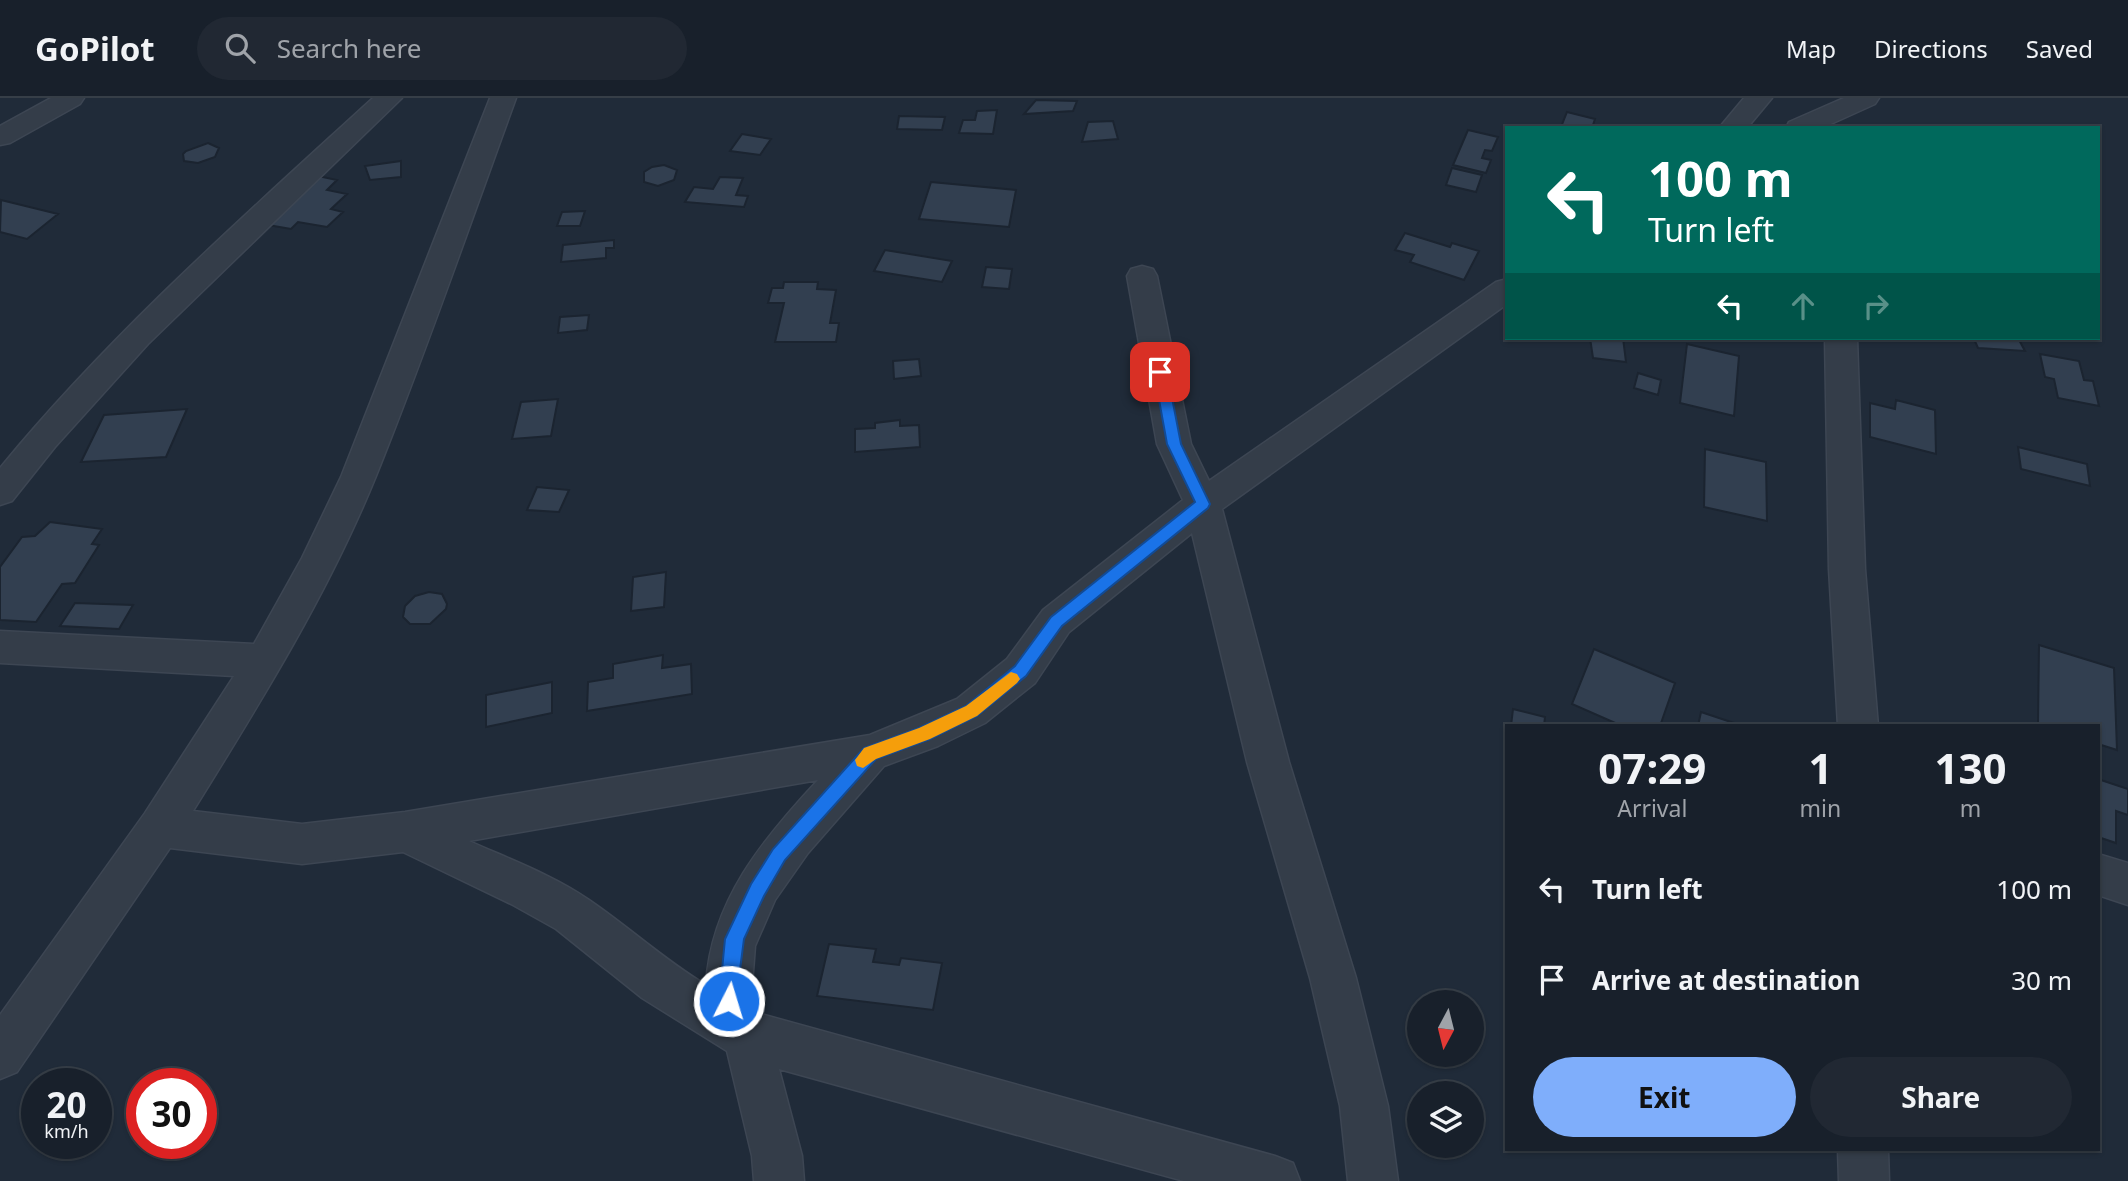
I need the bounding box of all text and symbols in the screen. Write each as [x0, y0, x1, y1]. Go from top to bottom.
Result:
search box [197, 17, 687, 80]
text: GoPilot [35, 26, 155, 71]
icon: search [221, 29, 259, 67]
text: Search here [277, 30, 421, 66]
text: Map [1786, 32, 1836, 65]
text: Directions [1874, 32, 1988, 65]
text: Saved [2026, 32, 2093, 65]
text: 100 m [1648, 145, 1793, 211]
icon: left [1533, 154, 1624, 245]
text: Turn left [1648, 208, 1774, 251]
icon: left [1711, 287, 1749, 325]
icon: ahead [1784, 287, 1822, 325]
icon: right [1857, 287, 1895, 325]
pin [1130, 342, 1190, 402]
icon: arrive [1141, 353, 1179, 391]
text: 07:29 [1598, 739, 1706, 796]
text: 1 [1808, 739, 1832, 796]
text: 130 [1935, 739, 2007, 796]
text: Arrival [1617, 792, 1687, 824]
text: min [1800, 792, 1841, 824]
text: m [1960, 792, 1981, 824]
icon: left [1533, 870, 1571, 908]
text: Turn left [1592, 871, 1703, 907]
text: 100 m [1996, 871, 2072, 907]
icon: arrive [1533, 961, 1571, 999]
text: Arrive at destination [1592, 962, 1861, 998]
text: 30 m [2011, 962, 2072, 998]
position arrow [692, 964, 766, 1038]
north arrow [1407, 990, 1484, 1068]
map controls [1407, 990, 1484, 1158]
button: Exit [1533, 1057, 1796, 1137]
button: Share [1810, 1057, 2072, 1137]
speed limit sign: 30 [126, 1068, 217, 1159]
text: 20 [46, 1081, 87, 1128]
button: layers [1407, 1081, 1484, 1158]
text: km/h [44, 1119, 89, 1143]

